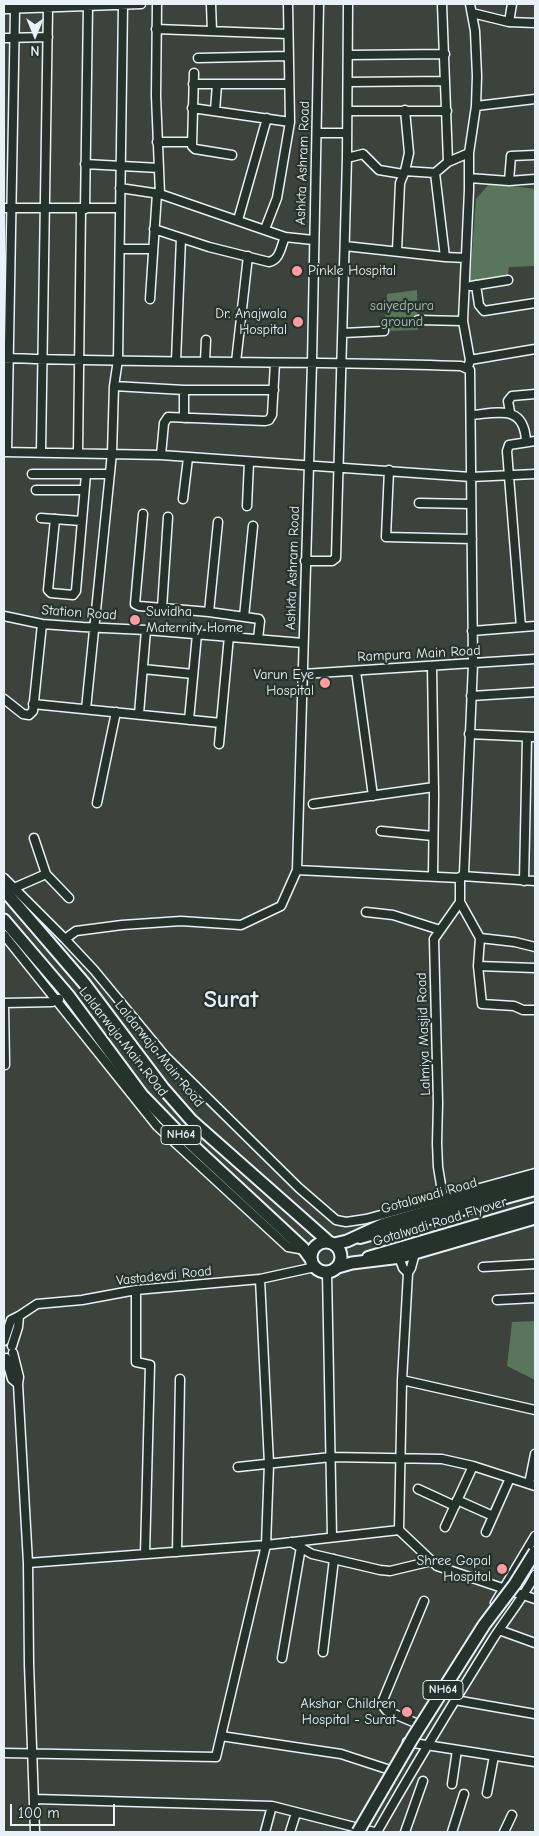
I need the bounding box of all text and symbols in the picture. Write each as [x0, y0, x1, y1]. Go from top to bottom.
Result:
north arrow [10, 10, 60, 60]
text: N [30, 42, 40, 59]
street label: Ashkta Ashram Road [292, 101, 314, 225]
place label: Pinkle Hospital [308, 263, 396, 279]
marker: Pinkle Hospital [290, 264, 304, 278]
park label: saiyedpura ground [370, 298, 434, 331]
place label: Dr. Anajwala Hospital [215, 306, 287, 338]
marker: Dr. Anajwala Hospital [291, 315, 305, 329]
street label: Ashkta Ashram Road [282, 506, 304, 630]
street label: Station Road [41, 602, 117, 624]
place label: Suvidha Maternity Home [146, 604, 243, 636]
marker: Suvidha Maternity Home [128, 613, 142, 627]
street label: Rampura Main Road [357, 642, 481, 666]
place label: Varun Eye Hospital [253, 667, 314, 700]
marker: Varun Eye Hospital [318, 676, 332, 690]
street label: Lalmiya Masjid Road [413, 972, 435, 1096]
street label: Laldarwaja Main ROad [75, 984, 171, 1100]
district label: Surat [204, 986, 258, 1014]
street label: Laldarwaja Main Road [111, 997, 207, 1111]
road number: NH64 [161, 1126, 201, 1144]
street label: Gotalawadi Road [379, 1174, 479, 1218]
street label: Gotalwadi Road Flyover [371, 1194, 509, 1250]
street label: Vastadevdi Road [115, 1263, 213, 1289]
place label: Shree Gopal Hospital [417, 1553, 491, 1585]
marker: Shree Gopal Hospital [495, 1562, 509, 1576]
road number: NH64 [423, 1680, 463, 1700]
place label: Akshar Children Hospital - Surat [300, 1696, 396, 1728]
marker: Akshar Children Hospital - Surat [400, 1705, 414, 1719]
scale bar [12, 1794, 118, 1826]
text: 100 m [18, 1804, 60, 1822]

